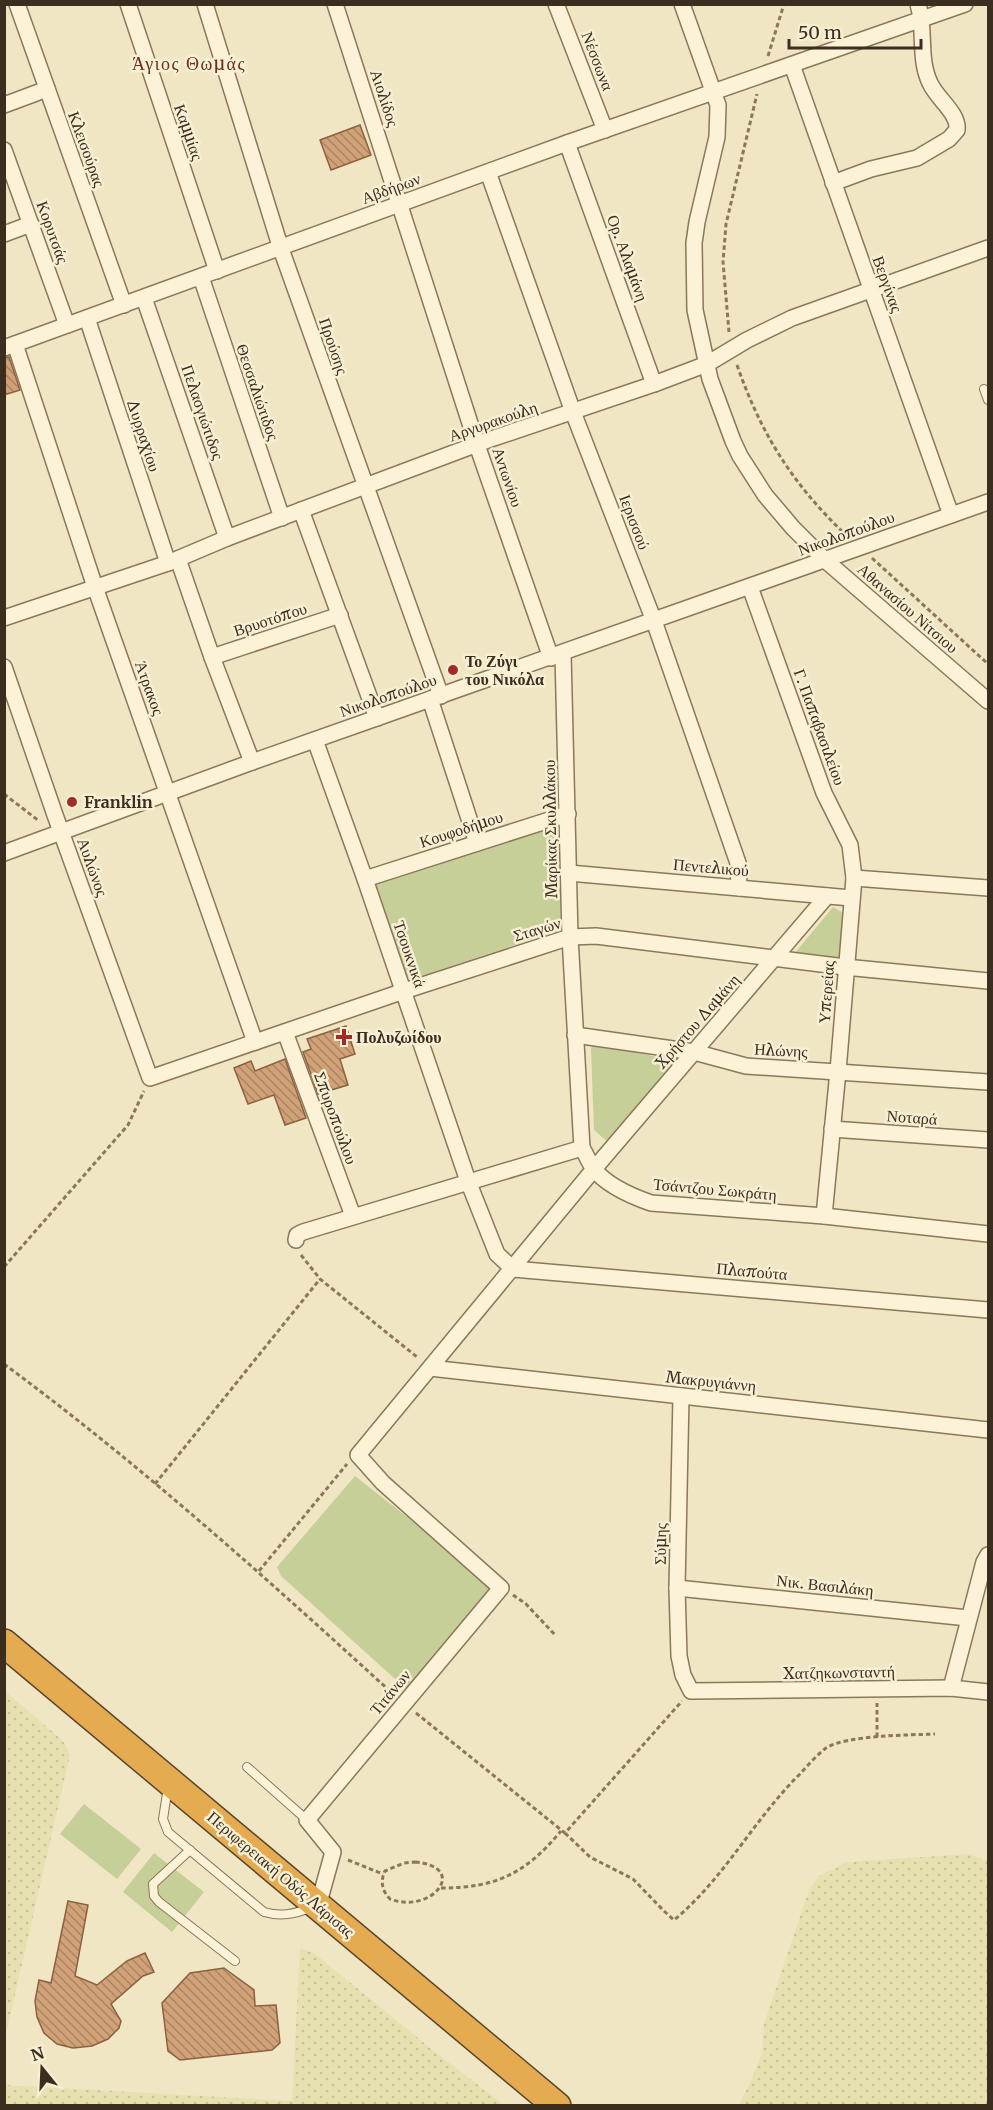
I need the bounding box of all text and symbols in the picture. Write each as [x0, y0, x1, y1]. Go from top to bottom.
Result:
scale bar [789, 12, 921, 50]
text: 50 m [798, 21, 842, 44]
street label: Νέσσωνα [578, 29, 619, 94]
district label: Άγιος Θωμάς [132, 52, 246, 75]
street label: Αιολίδος [366, 67, 404, 130]
street label: Καμμίας [170, 101, 208, 163]
street label: Κλεισούρας [64, 108, 110, 190]
street label: Αβδήρων [359, 168, 423, 208]
street label: Κορυτσάς [32, 198, 74, 267]
street label: Ορ. Αλαμάνη [603, 212, 653, 304]
street label: Βεργίνας [869, 253, 908, 316]
street label: Προύσης [315, 315, 353, 378]
street label: Θεσσαλιώτιδος [232, 341, 284, 443]
street label: Πελασγιώτιδος [177, 362, 229, 463]
street label: Δυρραχίου [123, 396, 165, 474]
street label: Αργυρακούλη [446, 397, 540, 445]
street label: Αντωνίου [488, 444, 528, 510]
street label: Ιερισσού [615, 492, 655, 552]
street label: Νικολοπούλου [795, 506, 897, 560]
street label: Αθανασίου Νίτσιου [854, 559, 963, 657]
street label: Βρυοτόπου [231, 598, 309, 640]
place label: Το Ζύγι του Νικόλα [465, 651, 544, 689]
street label: Άτρακος [131, 658, 169, 719]
marker: Το Ζύγι του Νικόλα [446, 663, 460, 677]
street label: Γ. Παπαβασιλείου [790, 666, 850, 788]
street label: Νικολοπούλου [337, 669, 439, 721]
street label: Μαρίκας Σκυλλάκου [539, 759, 561, 899]
place label: Franklin [84, 792, 153, 812]
marker: Franklin [65, 795, 79, 809]
street label: Κουφοδήμου [417, 806, 505, 852]
street label: Αυλώνος [73, 835, 113, 900]
street label: Πεντελικού [672, 854, 750, 880]
street label: Σταγών [511, 912, 563, 946]
street label: Τσουκνικά [389, 918, 431, 991]
street label: Υπερείας [814, 959, 838, 1024]
street label: Χρήστου Δαμάνη [651, 970, 743, 1072]
place label: Πολυζωίδου [356, 1027, 442, 1047]
marker: Πολυζωίδου [337, 1030, 351, 1044]
street label: Ηλώνης [754, 1039, 809, 1061]
street label: Σπυροπούλου [310, 1069, 362, 1167]
street label: Νοταρά [886, 1105, 939, 1129]
street label: Τσάντζου Σωκράτη [652, 1174, 778, 1204]
street label: Πλαπούτα [716, 1258, 789, 1284]
street label: Μακρυγιάννη [665, 1366, 757, 1396]
street label: Σύμης [650, 1522, 670, 1565]
street label: Νικ. Βασιλάκη [775, 1570, 875, 1600]
street label: Χατζηκωνσταντή [783, 1661, 895, 1683]
street label: Τιτάνων [365, 1665, 415, 1719]
street label: Περιφερειακή Οδός Λάρισας [203, 1807, 359, 1942]
north arrow [12, 2038, 72, 2098]
text: N [28, 2042, 47, 2065]

